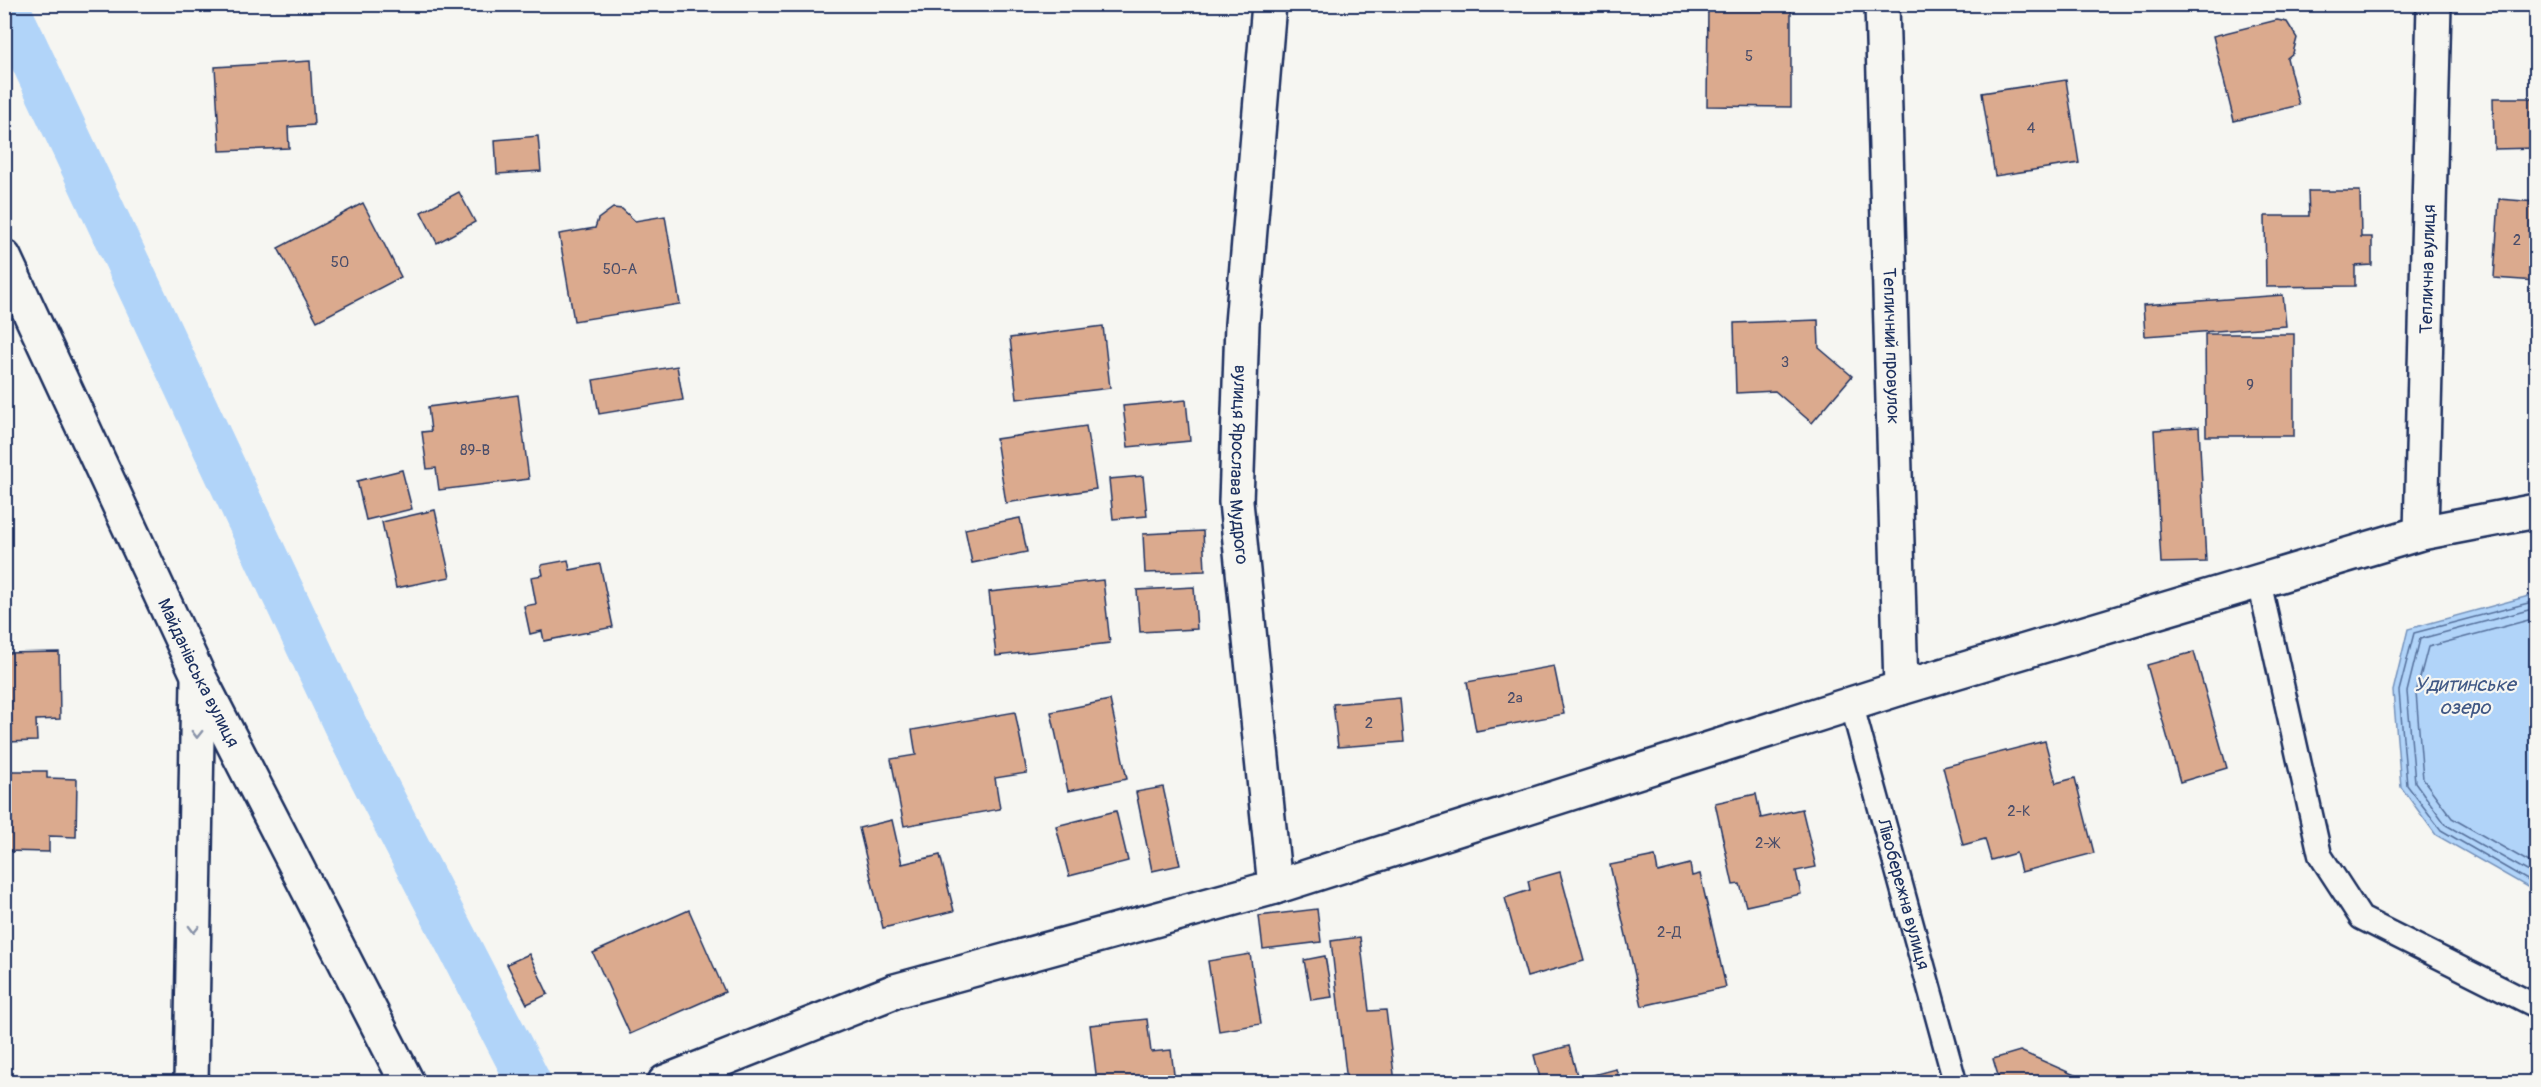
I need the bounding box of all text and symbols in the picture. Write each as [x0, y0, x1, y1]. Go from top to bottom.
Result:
house number: 5 [1745, 47, 1753, 66]
house number: 4 [2027, 119, 2036, 138]
street label: Теплична вулиця [2415, 204, 2441, 334]
house number: 2 [2513, 231, 2521, 250]
house number: 50 [331, 253, 349, 272]
house number: 50-А [603, 260, 638, 279]
street label: Тепличний провулок [1877, 267, 1905, 424]
house number: 3 [1781, 353, 1789, 372]
street label: вулиця Ярослава Мудрого [1224, 364, 1253, 566]
house number: 9 [2246, 376, 2254, 395]
house number: 89-В [460, 441, 490, 460]
street label: Майданівська вулиця [152, 595, 244, 751]
water label: Удитинське озеро [2414, 672, 2518, 720]
house number: 2а [1507, 689, 1523, 708]
house number: 2 [1365, 714, 1373, 733]
one-way arrow [191, 729, 203, 738]
house number: 2-К [2007, 802, 2031, 821]
street label: Лівобережна вулиця [1871, 815, 1935, 972]
house number: 2-Ж [1755, 834, 1781, 853]
house number: 2-Д [1657, 923, 1682, 942]
one-way arrow [188, 924, 200, 933]

